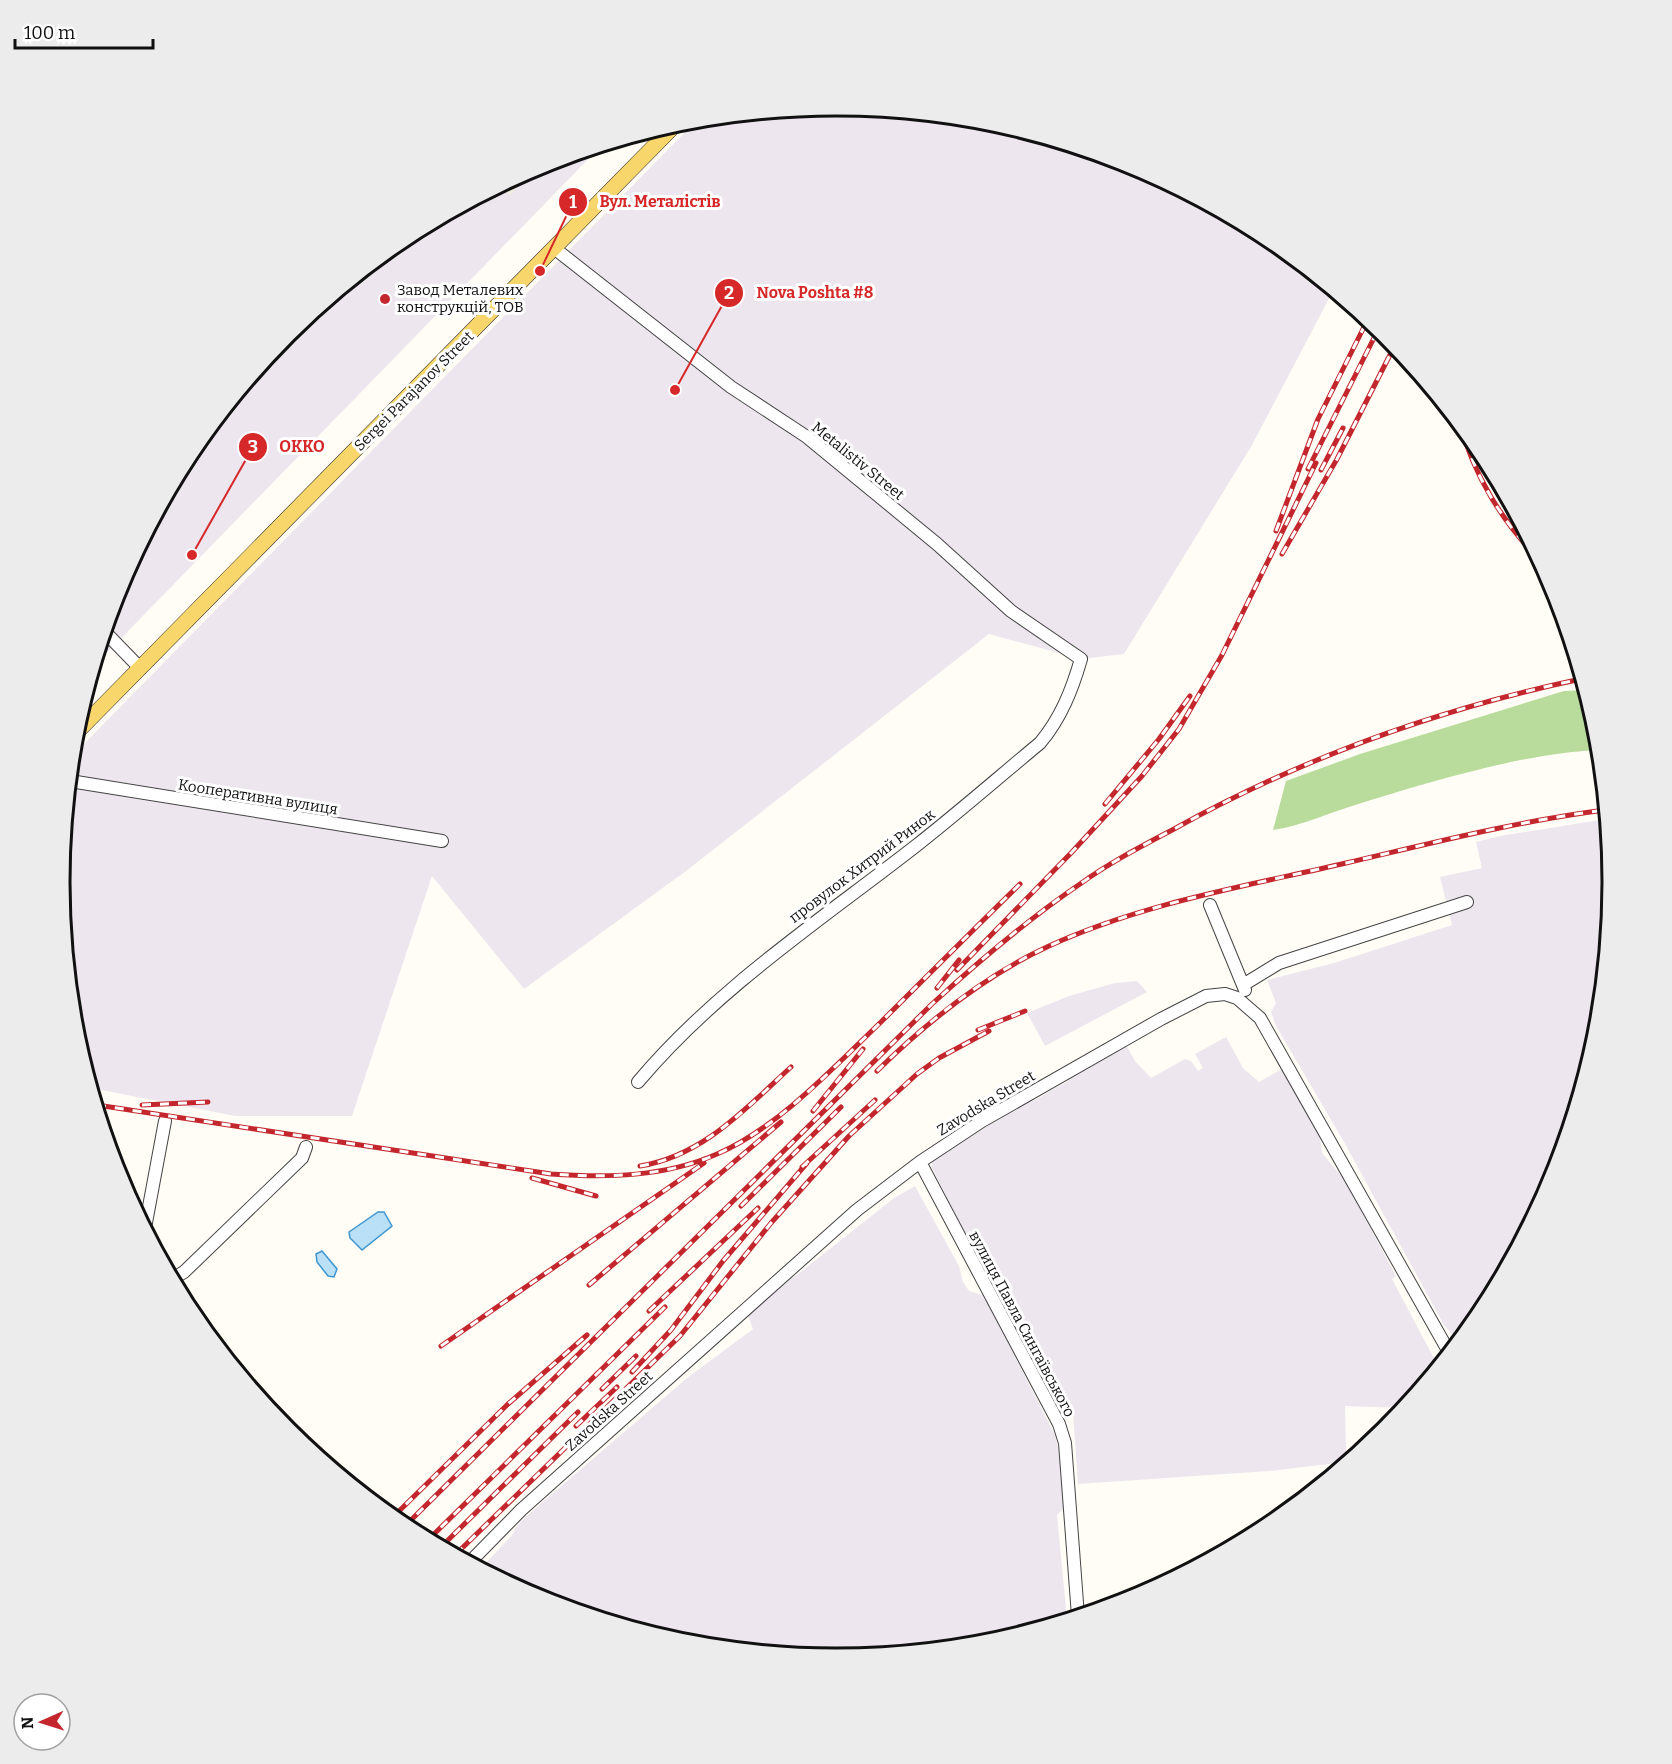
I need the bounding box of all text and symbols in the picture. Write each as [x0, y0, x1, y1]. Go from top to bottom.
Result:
scale bar [15, 12, 153, 50]
text: 100 m [24, 22, 75, 44]
callout: Вул. Металістів [558, 185, 733, 219]
text: 1 [569, 191, 577, 213]
text: Вул. Металістів [599, 192, 721, 211]
callout: Nova Poshta #8 [714, 276, 885, 310]
place label: Завод Металевих конструкцій, ТОВ [397, 281, 524, 316]
text: 2 [724, 282, 734, 304]
text: Nova Poshta #8 [757, 283, 873, 302]
marker: Завод Металевих конструкцій, ТОВ [378, 292, 392, 306]
street label: Sergei Parajanov Street [350, 327, 478, 455]
street label: Metalistiv Street [808, 418, 908, 504]
callout: ОККО [238, 430, 337, 464]
text: 3 [248, 436, 258, 458]
text: ОККО [279, 437, 325, 456]
street label: Кооперативна вулиця [177, 775, 339, 819]
street label: провулок Хитрий Ринок [786, 805, 939, 927]
street label: Zavodska Street [934, 1066, 1039, 1139]
street label: вулиця Павла Сингаївського [965, 1228, 1079, 1420]
street label: Zavodska Street [562, 1367, 657, 1455]
north arrow [12, 1692, 72, 1752]
text: N [18, 1716, 37, 1729]

